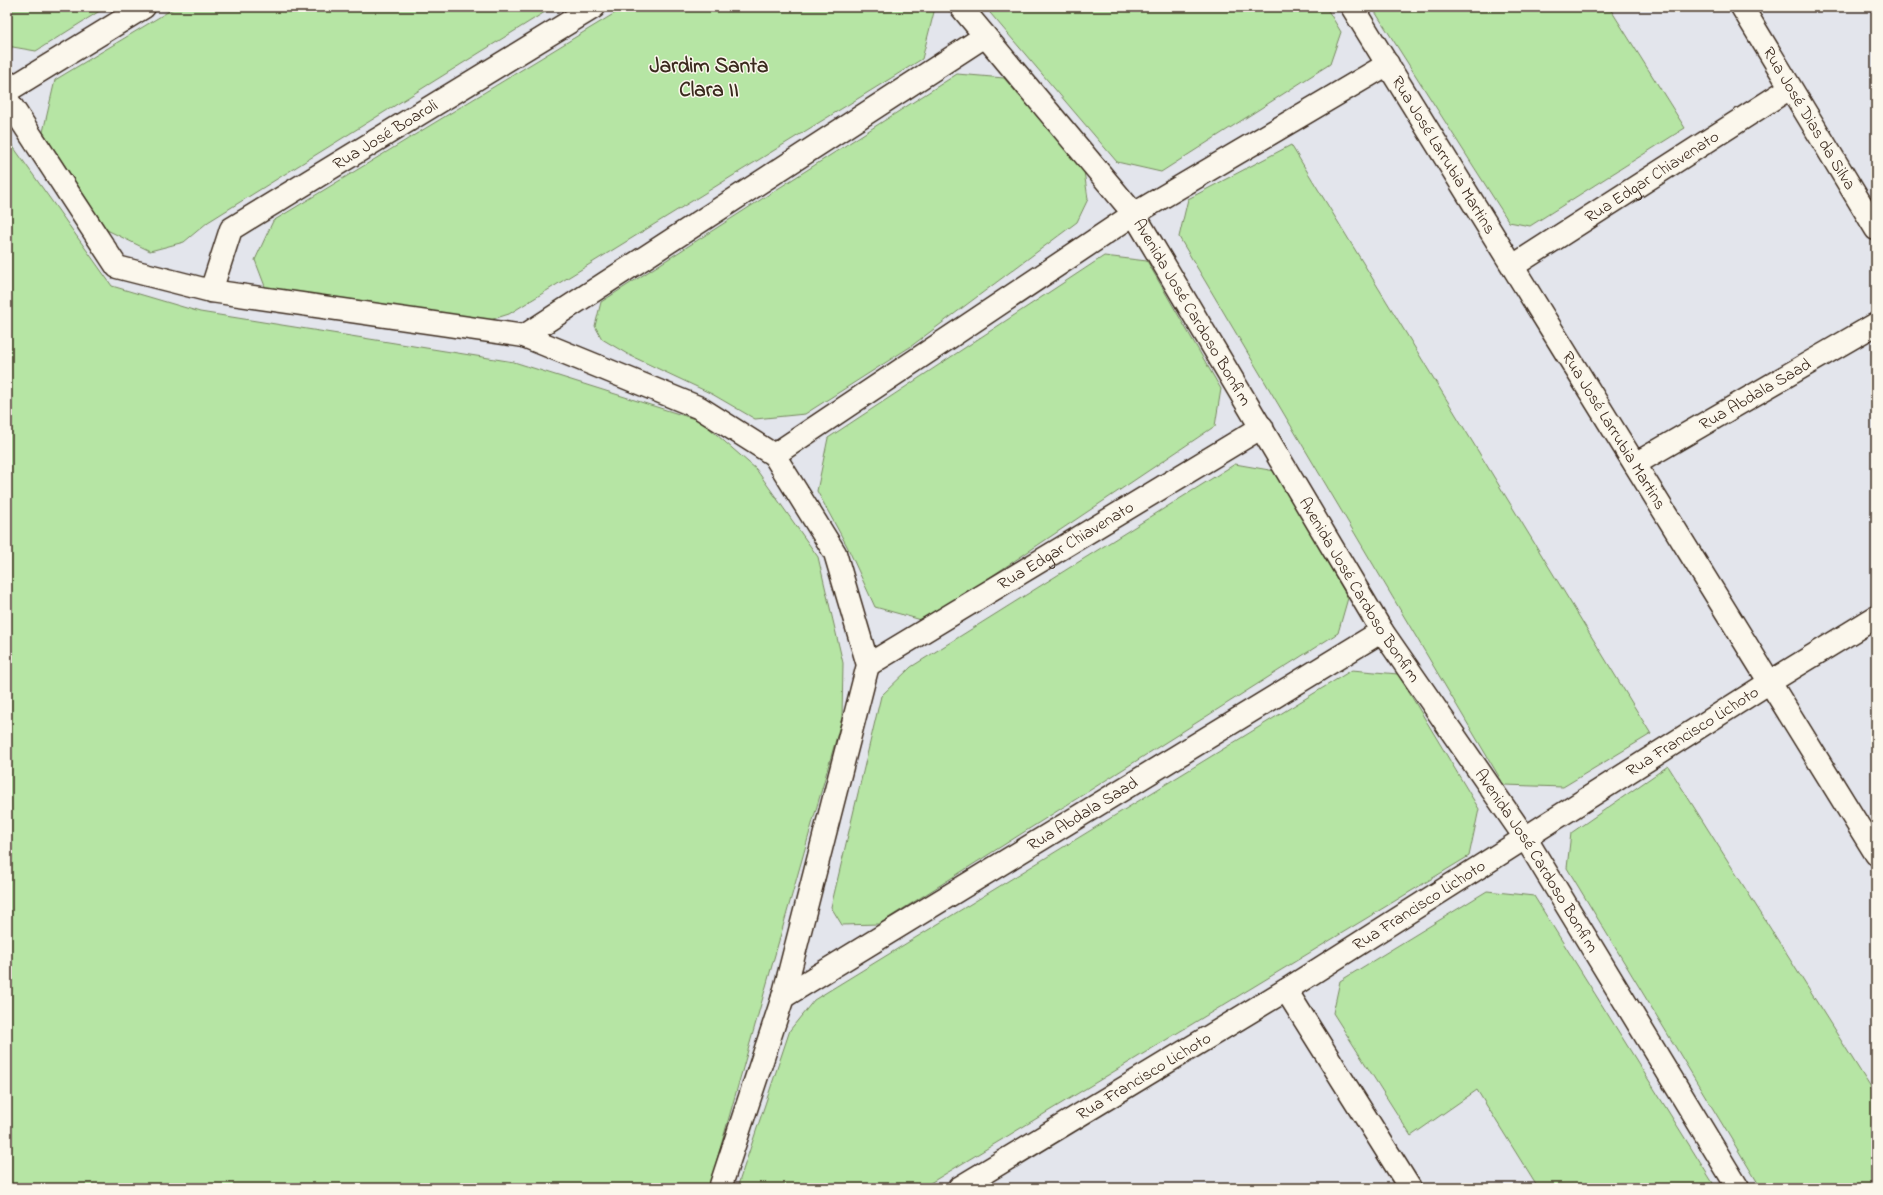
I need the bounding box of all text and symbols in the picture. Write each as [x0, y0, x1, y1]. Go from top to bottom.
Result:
street label: Rua José Dias da Silva [1756, 42, 1862, 195]
district label: Jardim Santa Clara II [650, 52, 768, 106]
street label: Rua José Larrubia Martins [1385, 71, 1502, 239]
street label: Rua José Boaroli [328, 93, 443, 176]
street label: Rua Edgar Chiavenato [1580, 124, 1724, 229]
street label: Avenida José Cardoso Bonfim [1127, 214, 1258, 411]
street label: Rua José Larrubia Martins [1555, 347, 1673, 514]
street label: Rua Abdala Saad [1694, 352, 1816, 437]
street label: Avenida José Cardoso Bonfim [1293, 492, 1426, 688]
street label: Rua Edgar Chiavenato [993, 495, 1139, 596]
street label: Rua Francisco Lichoto [1621, 680, 1764, 783]
street label: Avenida José Cardoso Bonfim [1468, 764, 1605, 958]
street label: Rua Abdala Saad [1022, 770, 1143, 857]
street label: Rua Francisco Lichoto [1348, 854, 1491, 957]
street label: Rua Francisco Lichoto [1072, 1026, 1216, 1127]

